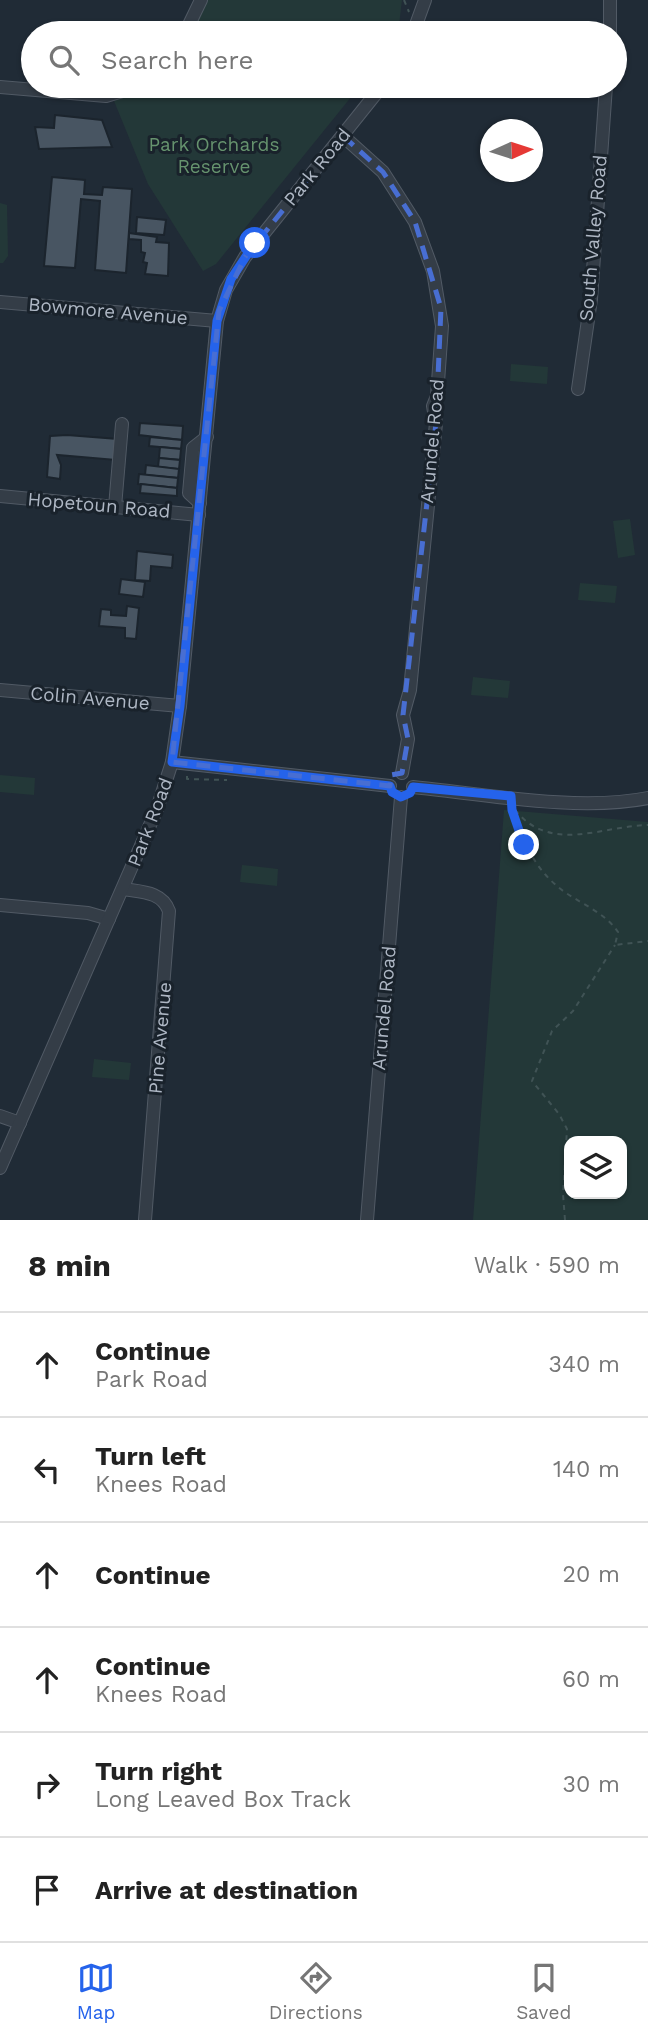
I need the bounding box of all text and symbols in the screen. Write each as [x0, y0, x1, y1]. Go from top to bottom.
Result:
search box [21, 21, 627, 98]
icon: search [45, 41, 83, 79]
text: Search here [101, 45, 253, 75]
north arrow [480, 119, 543, 182]
street label: Park Road [279, 124, 355, 210]
park label: Park Orchards Reserve [148, 133, 280, 178]
street label: South Valley Road [574, 154, 612, 322]
route start [239, 227, 270, 258]
street label: Bowmore Avenue [27, 293, 189, 329]
street label: Arundel Road [415, 378, 449, 504]
street label: Hopetoun Road [27, 487, 171, 523]
street label: Colin Avenue [29, 681, 151, 715]
street label: Park Road [123, 774, 177, 870]
route end [508, 829, 539, 860]
street label: Arundel Road [367, 945, 401, 1071]
street label: Pine Avenue [144, 981, 176, 1095]
map controls [564, 1136, 627, 1199]
button: layers [564, 1136, 627, 1199]
text: 8 min [28, 1248, 111, 1283]
text: Walk · 590 m [474, 1252, 620, 1279]
text: Continue [95, 1336, 211, 1366]
icon: ahead [28, 1346, 66, 1384]
text: 340 m [548, 1351, 620, 1378]
text: Park Road [95, 1366, 208, 1393]
text: Turn left [95, 1441, 206, 1471]
icon: left [28, 1451, 66, 1489]
text: 140 m [553, 1456, 620, 1483]
text: Knees Road [95, 1471, 227, 1498]
icon: ahead [28, 1556, 66, 1594]
text: Continue [95, 1560, 211, 1590]
text: 20 m [563, 1561, 620, 1588]
text: Continue [95, 1651, 211, 1681]
icon: ahead [28, 1661, 66, 1699]
text: 60 m [562, 1666, 620, 1693]
text: Knees Road [95, 1681, 227, 1708]
text: Turn right [95, 1756, 222, 1786]
icon: right [28, 1766, 66, 1804]
text: 30 m [563, 1771, 620, 1798]
text: Long Leaved Box Track [95, 1786, 351, 1813]
icon: arrive [28, 1871, 66, 1909]
text: Arrive at destination [95, 1875, 358, 1905]
tab: Map [77, 1959, 115, 2024]
tab: Directions [269, 1959, 363, 2024]
tab: Saved [516, 1959, 571, 2024]

